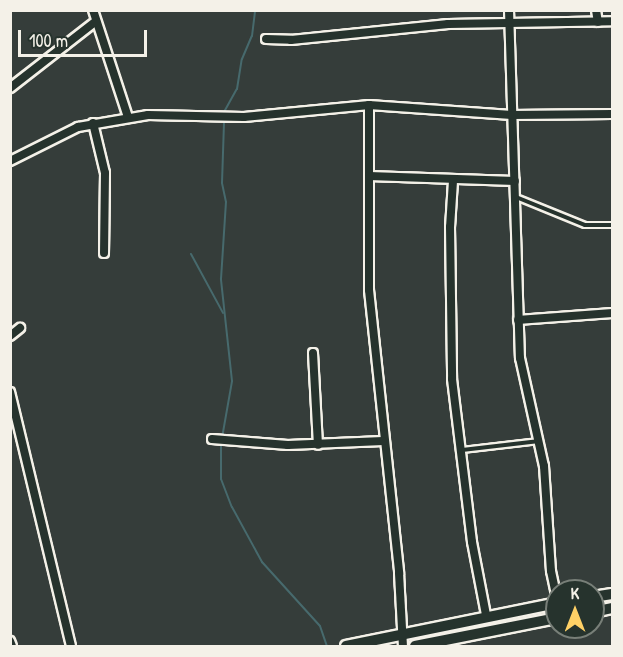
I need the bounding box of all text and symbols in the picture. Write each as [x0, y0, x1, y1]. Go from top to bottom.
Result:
scale bar [21, 18, 150, 56]
text: 100 m [29, 28, 68, 53]
north arrow [545, 579, 605, 639]
text: K [571, 582, 579, 604]

